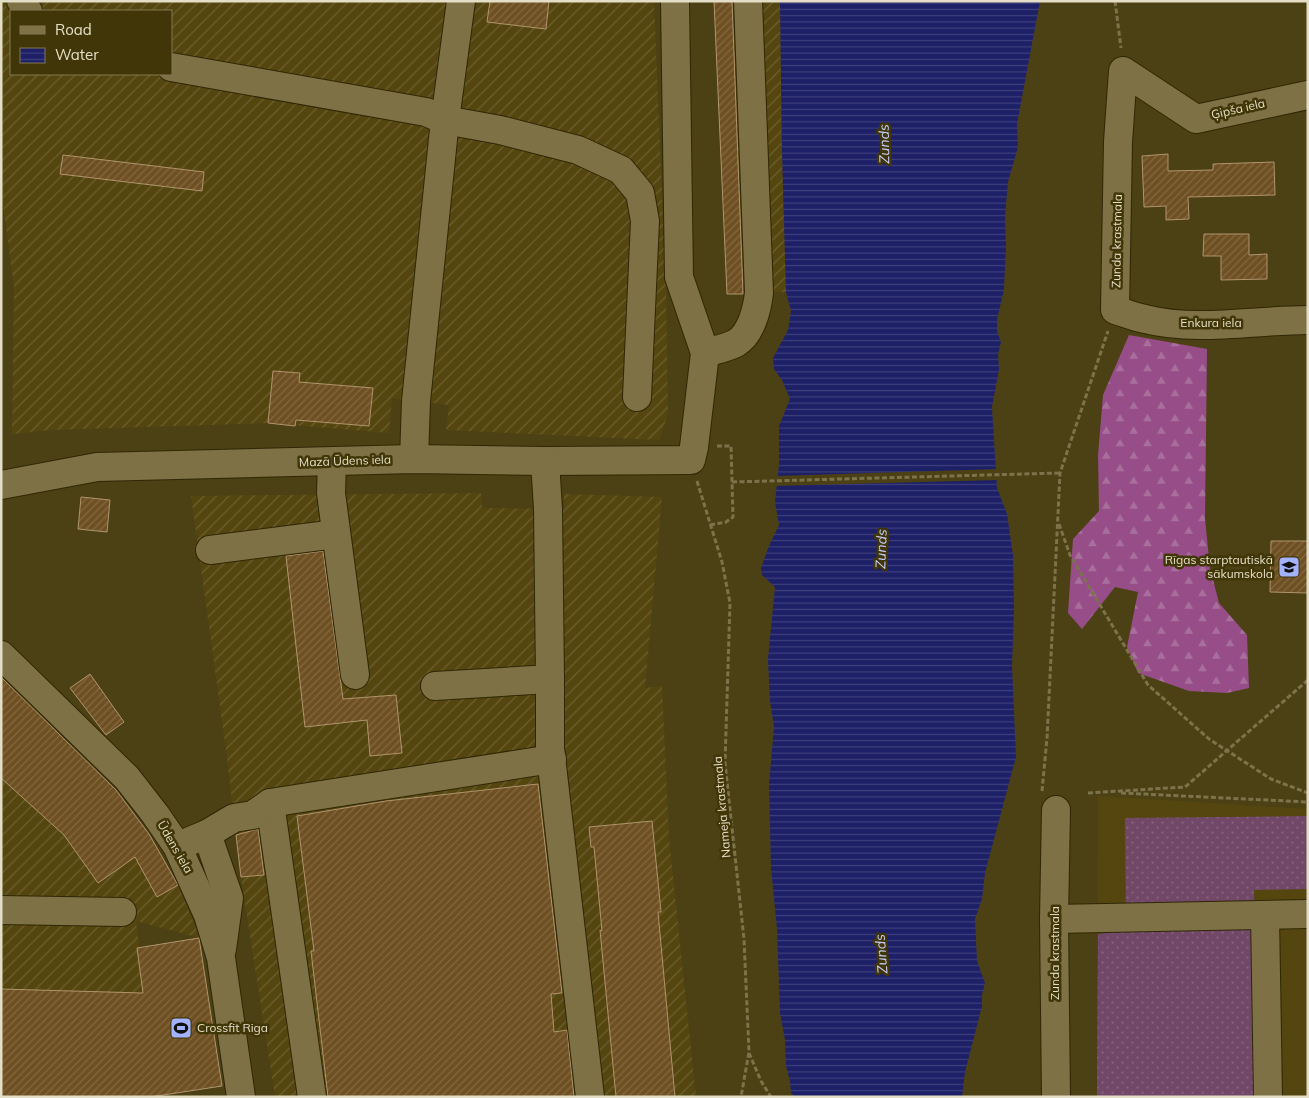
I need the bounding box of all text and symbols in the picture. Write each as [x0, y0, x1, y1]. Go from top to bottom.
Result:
legend [10, 10, 172, 75]
text: Road [55, 20, 92, 39]
text: Water [55, 45, 99, 64]
street label: Ģipša iela [1210, 95, 1266, 123]
water label: Zunds [875, 124, 893, 164]
street label: Zunda krastmala [1108, 194, 1125, 288]
street label: Enkura iela [1180, 315, 1242, 330]
street label: Mazā Ūdens iela [299, 451, 391, 470]
water label: Zunds [871, 529, 891, 569]
place label: Rīgas starptautiskā sākumskola [1165, 552, 1273, 581]
school or university icon: Rīgas starptautiskā sākumskola [1277, 555, 1301, 579]
street label: Nameja krastmala [710, 756, 733, 858]
street label: Ūdens iela [154, 818, 196, 876]
street label: Zunda krastmala [1047, 906, 1062, 1000]
water label: Zunds [871, 933, 891, 975]
sports icon: Crossfit Riga [169, 1016, 193, 1040]
place label: Crossfit Riga [197, 1020, 268, 1035]

